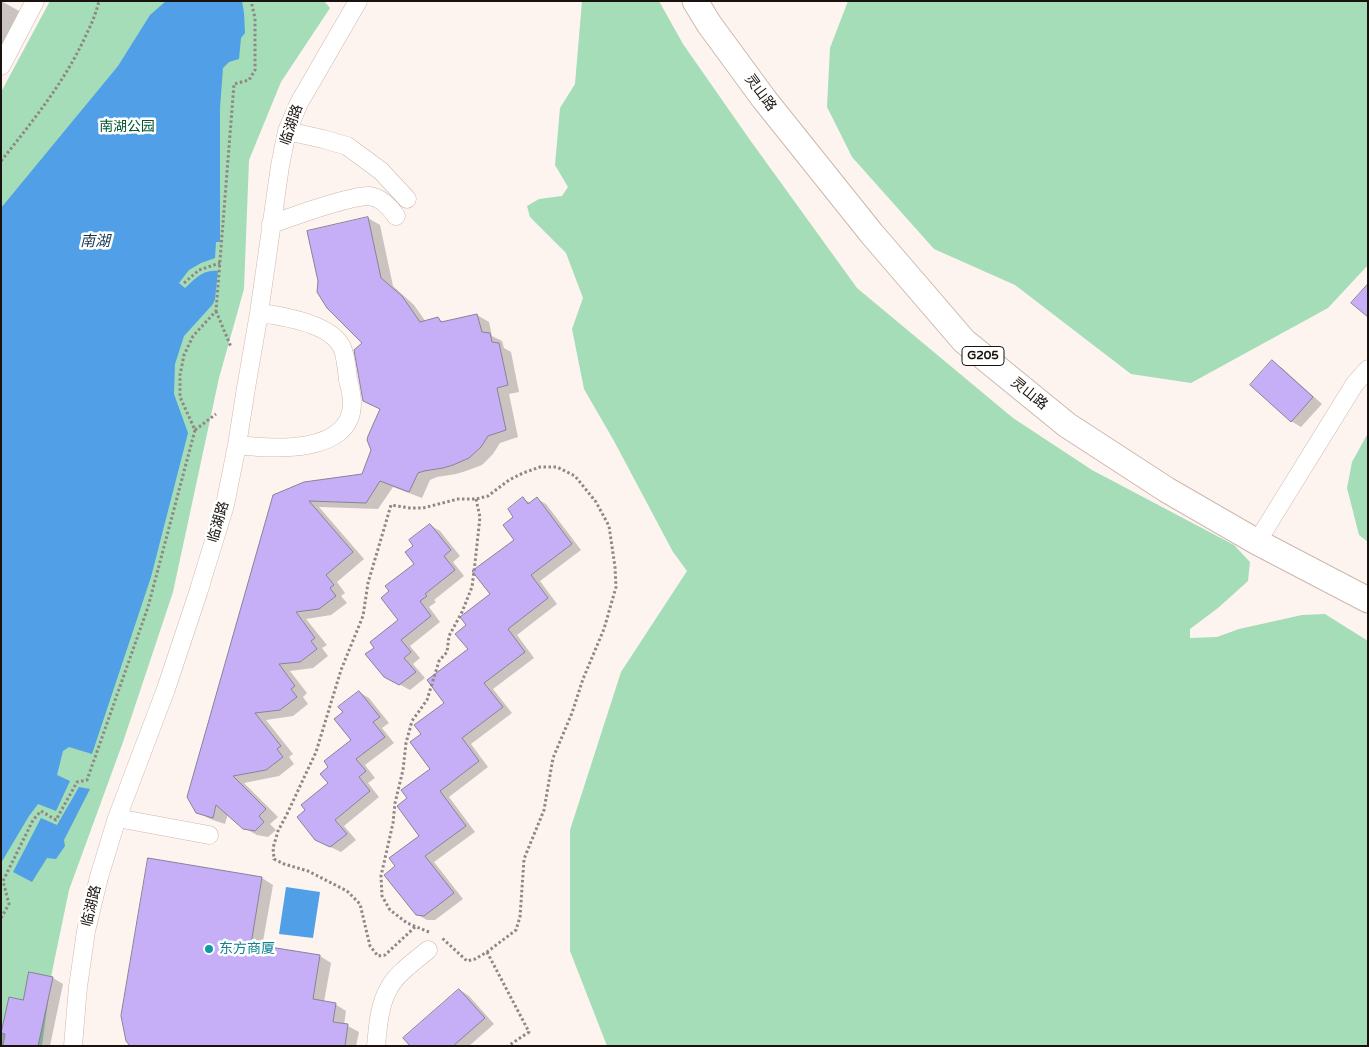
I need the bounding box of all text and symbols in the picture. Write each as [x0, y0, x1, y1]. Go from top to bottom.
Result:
street label: 灵山路 [741, 71, 779, 115]
street label: 临湖路 [277, 102, 307, 148]
park label: 南湖公园 [99, 119, 155, 135]
water label: 南湖 [80, 233, 110, 251]
road number: G205 [962, 346, 1004, 366]
street label: 灵山路 [1007, 374, 1051, 414]
street label: 临湖路 [205, 499, 233, 545]
street label: 临湖路 [79, 884, 105, 928]
place label: 东方商厦 [219, 941, 275, 957]
marker: 东方商厦 [203, 943, 215, 955]

